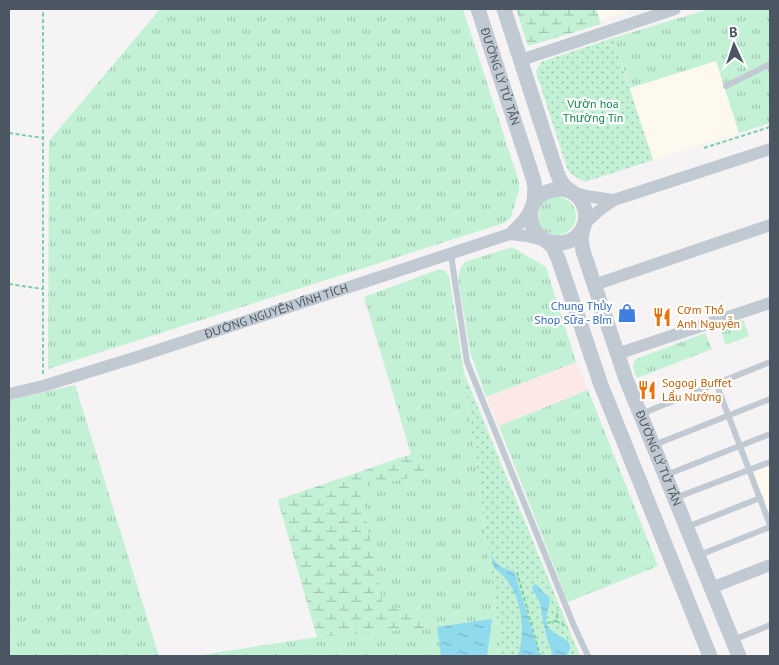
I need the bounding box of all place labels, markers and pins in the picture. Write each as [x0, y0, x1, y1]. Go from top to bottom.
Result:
place label: Chung Thủy Shop Sữa - Bỉm [534, 298, 612, 327]
shop icon: Chung Thủy Shop Sữa - Bỉm [616, 302, 638, 324]
place label: Cơm Thố Anh Nguyễn [677, 302, 740, 331]
restaurant icon: Cơm Thố Anh Nguyễn [651, 306, 673, 328]
place label: Sogogi Buffet Lẩu Nướng [662, 375, 732, 404]
restaurant icon: Sogogi Buffet Lẩu Nướng [636, 379, 658, 401]

